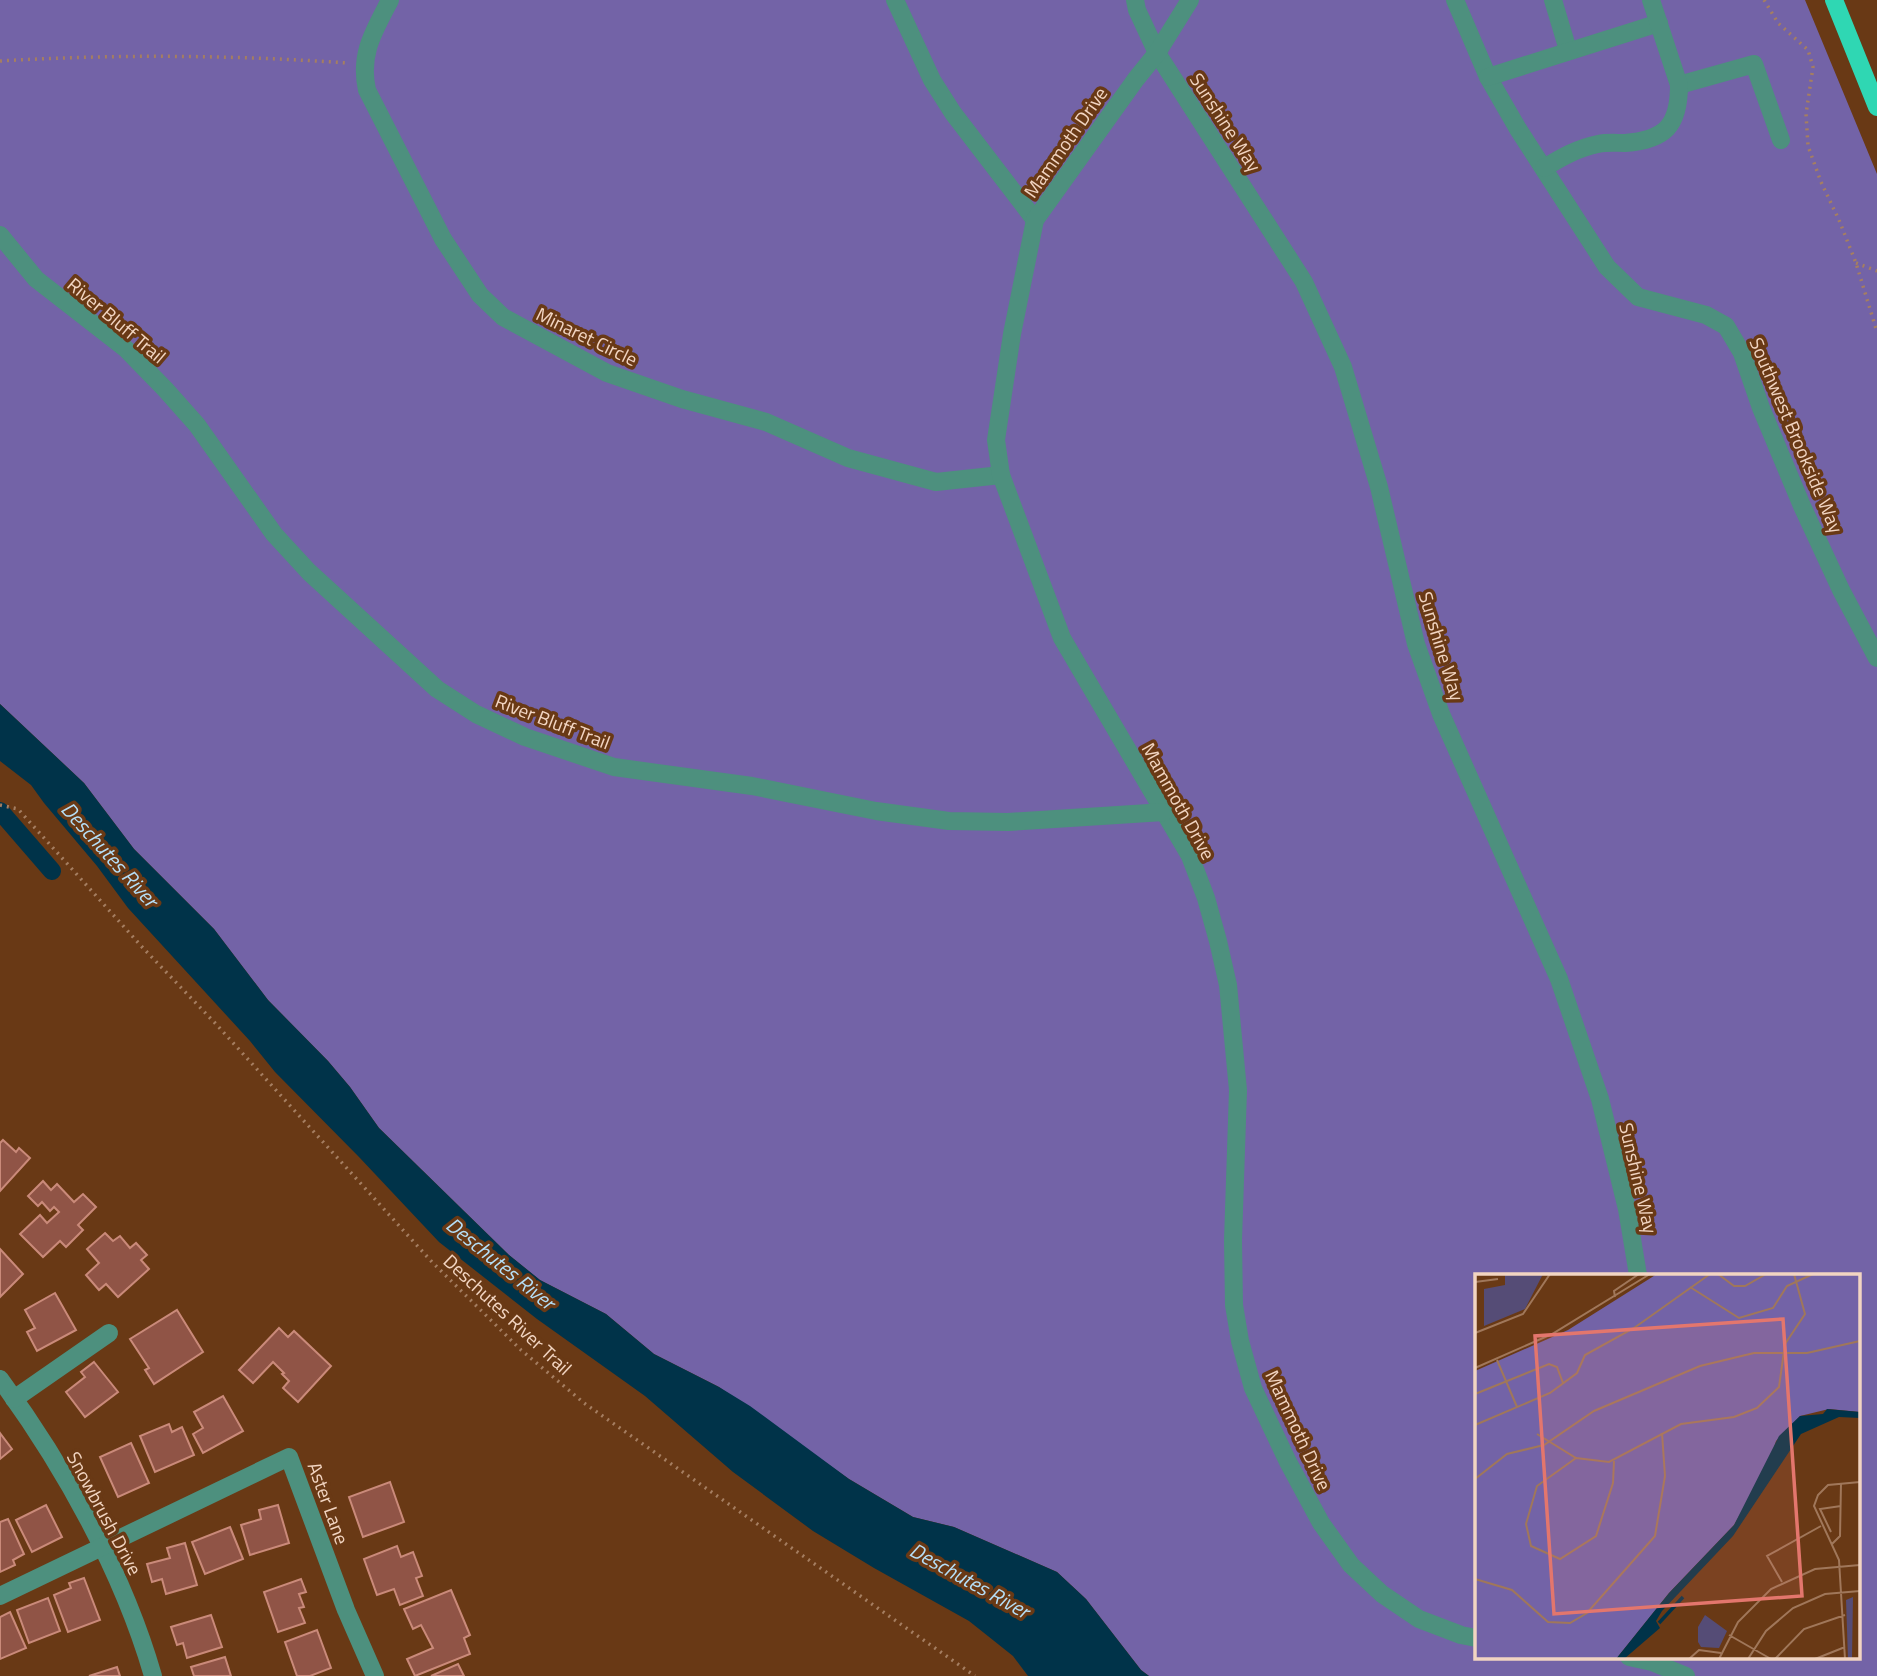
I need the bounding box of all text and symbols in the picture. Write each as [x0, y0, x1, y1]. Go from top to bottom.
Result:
street label: Sunshine Way [1183, 67, 1269, 177]
street label: Mammoth Drive [1016, 81, 1114, 203]
street label: River Bluff Trail [61, 270, 173, 370]
street label: Minaret Circle [531, 299, 643, 373]
street label: Southwest Brookside Way [1743, 333, 1851, 537]
street label: Sunshine Way [1412, 588, 1472, 704]
street label: River Bluff Trail [491, 686, 615, 756]
street label: Mammoth Drive [1135, 737, 1223, 865]
water label: Deschutes River [54, 794, 168, 916]
street label: Sunshine Way [1612, 1120, 1666, 1236]
water label: Deschutes River [439, 1209, 564, 1319]
street label: Deschutes River Trail [437, 1247, 579, 1381]
inset map [1475, 1274, 1860, 1658]
street label: Mammoth Drive [1258, 1365, 1340, 1495]
street label: Snowbrush Drive [60, 1446, 150, 1580]
street label: Aster Lane [301, 1458, 357, 1548]
water label: Deschutes River [904, 1534, 1038, 1627]

